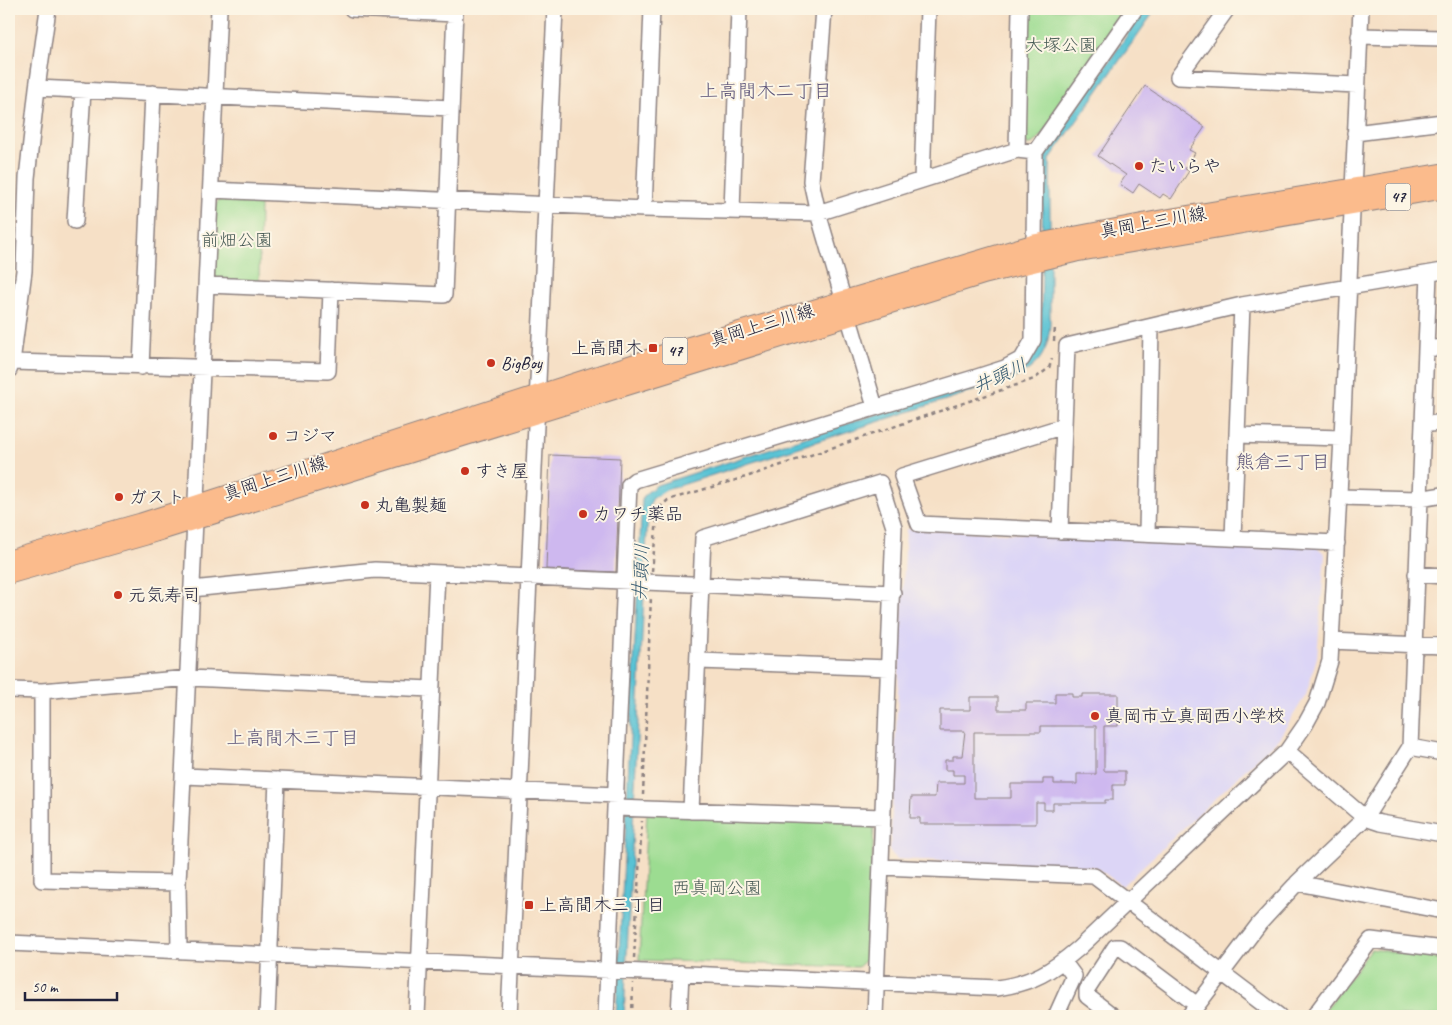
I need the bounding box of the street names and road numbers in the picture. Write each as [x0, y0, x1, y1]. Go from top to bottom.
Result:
road number: 47 [1386, 183, 1410, 210]
street label: 真岡上三川線 [1098, 202, 1208, 242]
street label: 真岡上三川線 [707, 299, 817, 351]
road number: 47 [662, 338, 688, 364]
street label: 真岡上三川線 [220, 451, 330, 505]

